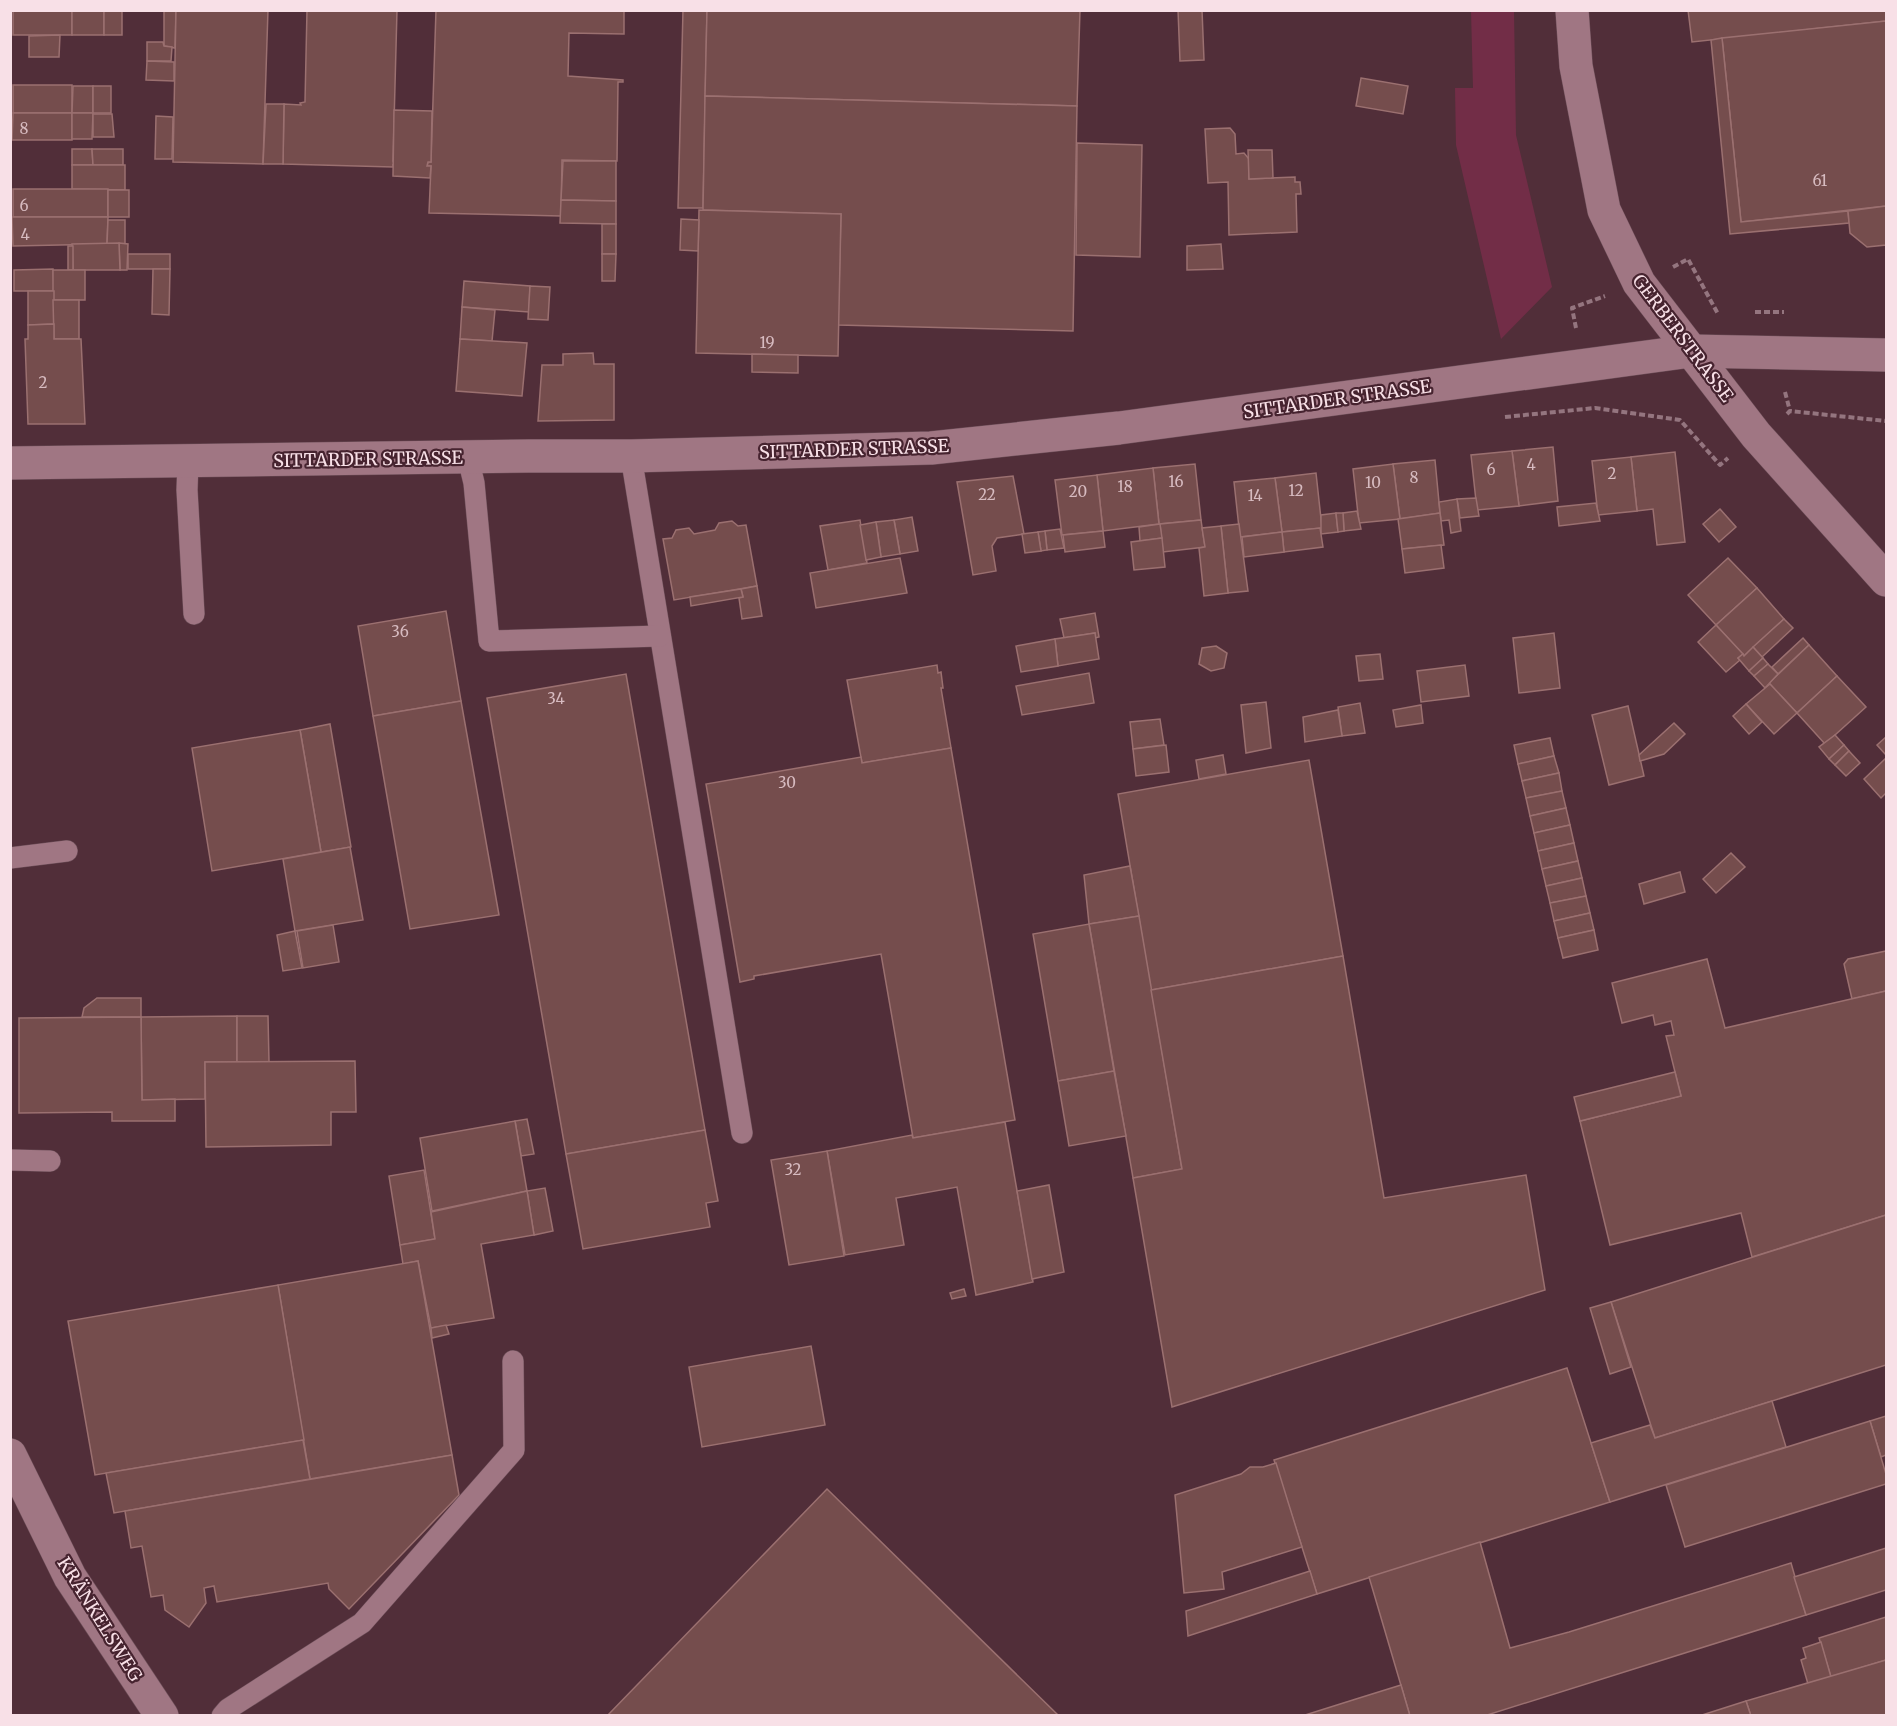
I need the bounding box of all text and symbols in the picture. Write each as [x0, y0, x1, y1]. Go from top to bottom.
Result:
house number: 8 [20, 119, 29, 138]
house number: 61 [1813, 171, 1828, 190]
house number: 6 [19, 196, 29, 215]
house number: 4 [20, 225, 30, 244]
street label: GERBERSTRASSE [1628, 270, 1739, 407]
house number: 19 [759, 333, 775, 352]
house number: 2 [39, 373, 48, 392]
street label: SITTARDER STRASSE [1241, 374, 1433, 424]
street label: SITTARDER STRASSE [759, 434, 950, 464]
street label: SITTARDER STRASSE [273, 446, 464, 472]
house number: 4 [1526, 455, 1536, 474]
house number: 6 [1486, 460, 1496, 479]
house number: 2 [1608, 464, 1617, 483]
house number: 8 [1410, 468, 1419, 487]
house number: 16 [1168, 472, 1184, 491]
house number: 10 [1365, 473, 1381, 492]
house number: 18 [1117, 477, 1133, 496]
house number: 12 [1288, 481, 1304, 500]
house number: 20 [1069, 482, 1087, 501]
house number: 22 [978, 485, 996, 504]
house number: 14 [1247, 486, 1263, 505]
house number: 36 [391, 622, 409, 641]
house number: 34 [547, 689, 565, 708]
house number: 30 [778, 773, 796, 792]
house number: 32 [784, 1160, 802, 1179]
street label: KRÄNKELSWEG [53, 1553, 147, 1685]

